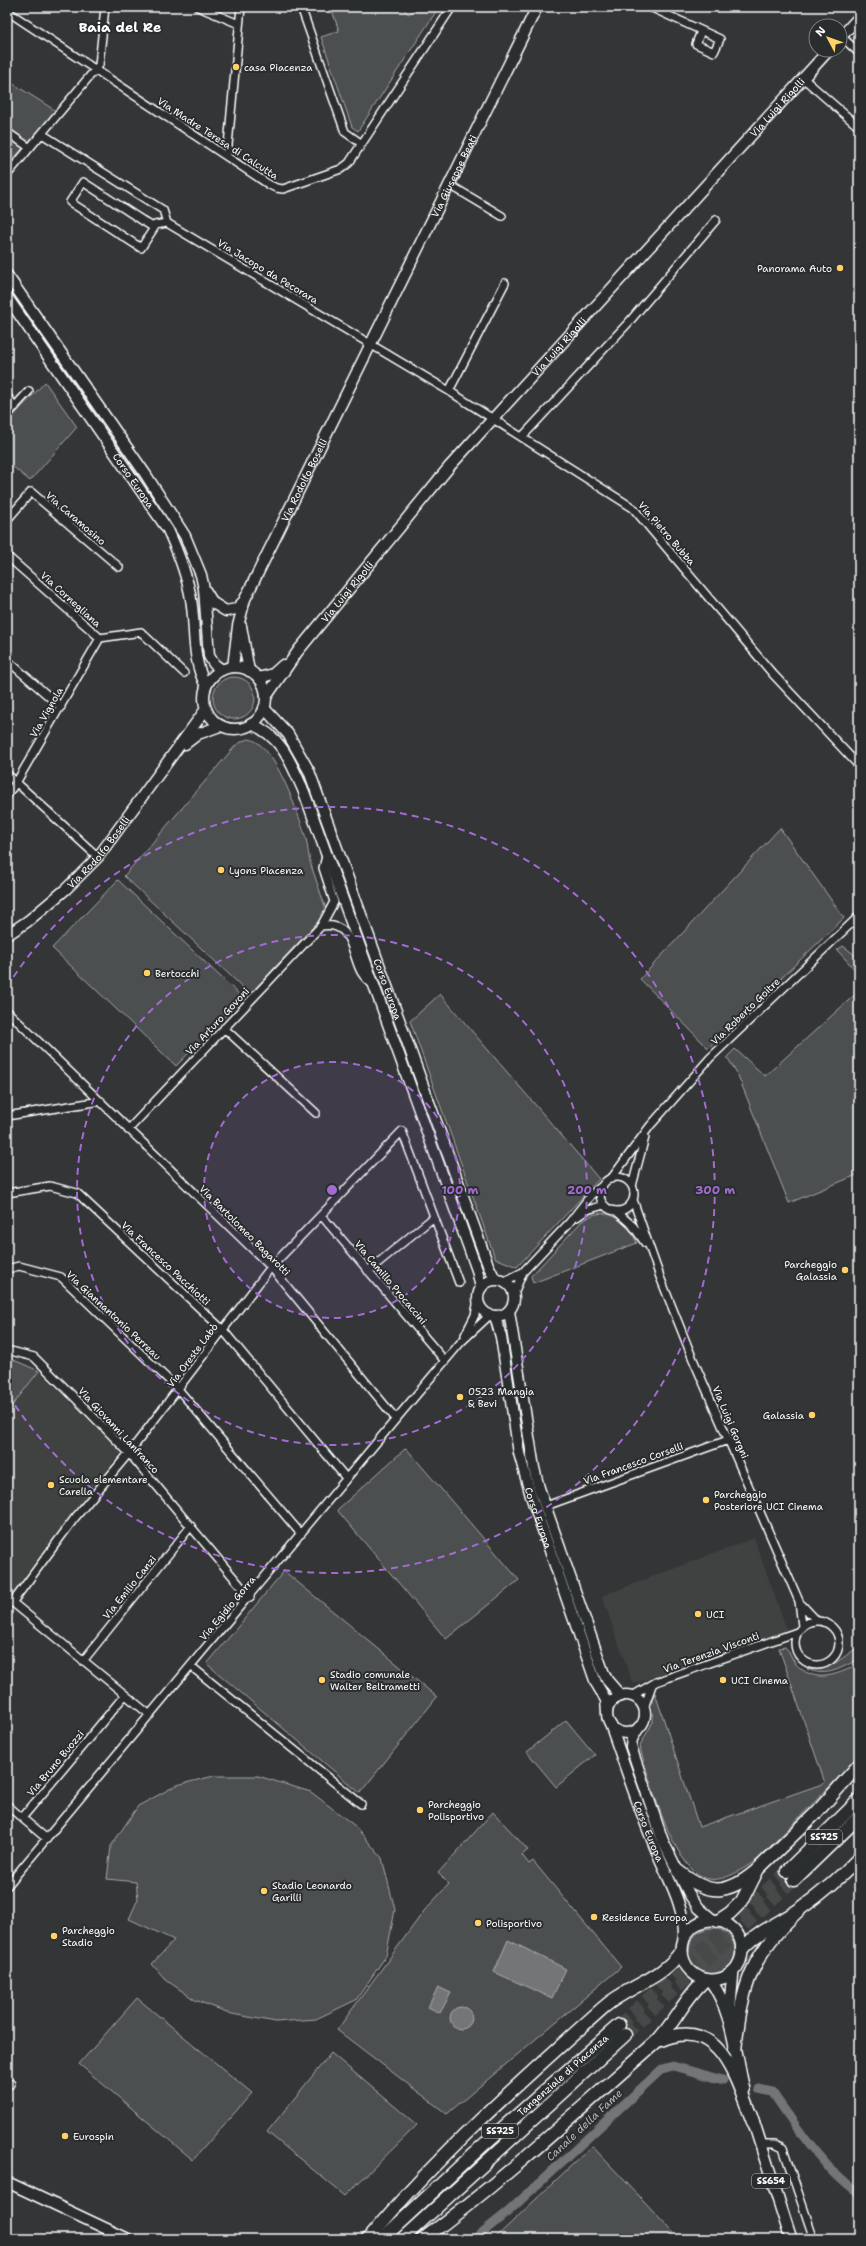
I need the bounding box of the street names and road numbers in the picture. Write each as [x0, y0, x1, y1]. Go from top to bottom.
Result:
street label: Via Luigi Rigolli [747, 75, 808, 140]
street label: Via Madre Teresa di Calcutta [155, 94, 281, 183]
street label: Via Giuseppe Beati [428, 133, 480, 220]
street label: Via Jacopo da Pecorara [215, 236, 321, 307]
street label: Via Luigi Rigolli [529, 315, 589, 379]
street label: Via Rodolfo Boselli [278, 436, 330, 524]
street label: Corso Europa [110, 451, 157, 511]
street label: Via Caramosino [43, 489, 108, 548]
street label: Via Pietro Bubba [635, 499, 698, 569]
street label: Via Luigi Rigolli [318, 558, 376, 625]
street label: Via Cornegliana [38, 569, 104, 631]
street label: Via Vignola [27, 684, 66, 740]
street label: Via Rodolfo Boselli [64, 814, 133, 891]
street label: Corso Europa [371, 957, 405, 1022]
street label: Via Roberto Goitre [708, 975, 783, 1048]
street label: Via Arturo Govoni [183, 985, 252, 1058]
street label: Via Bartolomeo Bagarotti [196, 1182, 293, 1279]
street label: Via Francesco Pacchiotti [118, 1219, 213, 1308]
street label: Via Camillo Procaccini [352, 1238, 430, 1327]
street label: Via Giannantonio Perreau [63, 1268, 164, 1363]
street label: Via Oreste Labò [164, 1321, 221, 1390]
street label: Via Giovanni Lanfranco [75, 1384, 162, 1476]
street label: Via Luigi Gorgni [709, 1384, 752, 1461]
street label: Via Francesco Corselli [581, 1439, 685, 1488]
street label: Corso Europa [522, 1486, 555, 1551]
street label: Via Emilio Canzi [100, 1553, 159, 1622]
street label: Via Egidio Gorra [197, 1573, 259, 1643]
street label: Via Terenzia Visconti [661, 1629, 761, 1676]
street label: Via Bruno Buozzi [24, 1728, 87, 1799]
street label: Corso Europa [631, 1799, 667, 1865]
road number: SS725 [806, 1830, 842, 1844]
street label: Tangenziale di Piacenza [515, 2031, 612, 2119]
road number: SS725 [482, 2124, 518, 2138]
road number: SS654 [752, 2174, 790, 2188]

